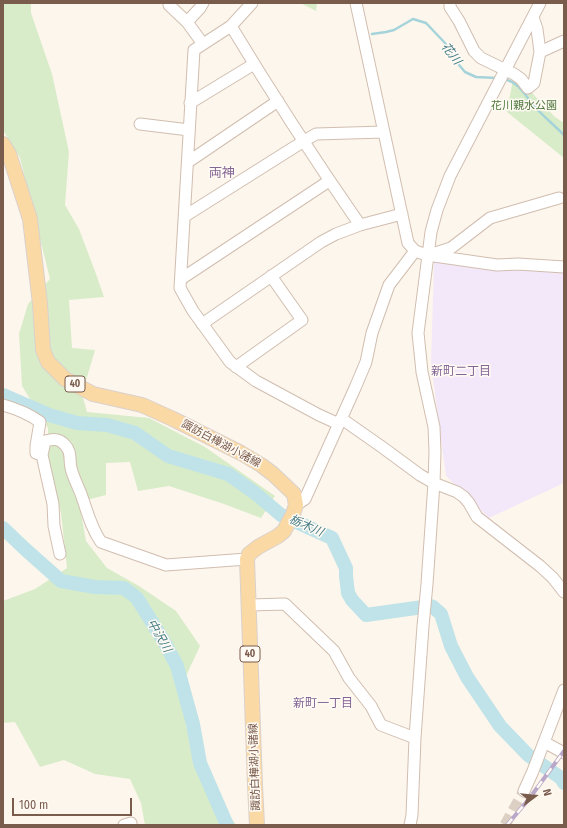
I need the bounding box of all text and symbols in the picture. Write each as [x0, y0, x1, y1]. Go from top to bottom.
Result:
water label: 花川 [438, 40, 464, 68]
park label: 花川親水公園 [491, 99, 557, 113]
district label: 両神 [209, 165, 235, 181]
district label: 新町二丁目 [431, 365, 491, 379]
road number: 40 [65, 376, 85, 392]
street label: 諏訪白樺湖小諸線 [179, 418, 263, 470]
water label: 栃木川 [287, 512, 325, 540]
water label: 中沢川 [144, 617, 174, 655]
road number: 40 [240, 646, 260, 662]
district label: 新町一丁目 [293, 697, 353, 711]
street label: 諏訪白樺湖小諸線 [247, 723, 263, 811]
north arrow [515, 776, 555, 816]
text: N [540, 788, 554, 798]
scale bar [14, 790, 134, 816]
text: 100 m [19, 798, 48, 812]

